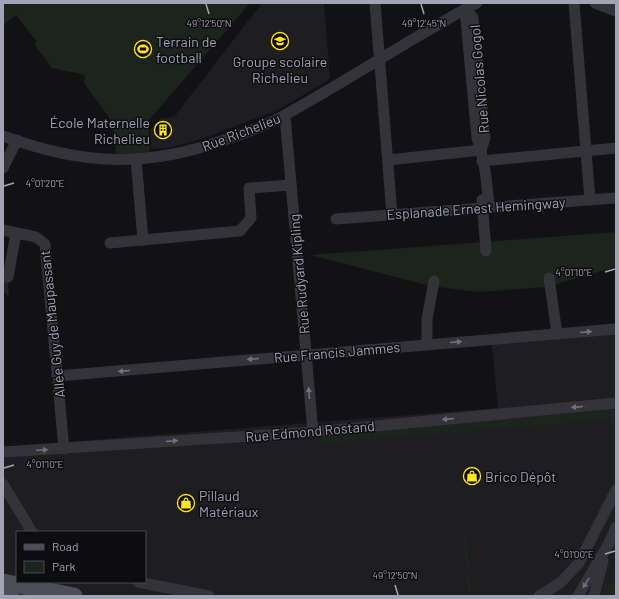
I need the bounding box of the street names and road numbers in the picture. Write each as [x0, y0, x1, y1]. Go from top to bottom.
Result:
street label: Rue Nicolas Gogol [466, 24, 492, 134]
street label: Rue Richelieu [199, 109, 283, 155]
street label: Esplanade Ernest Hemingway [386, 193, 566, 223]
street label: Rue Rudyard Kipling [285, 213, 313, 335]
street label: Allée Guy de Maupassant [36, 249, 68, 399]
street label: Rue Francis Jammes [273, 338, 401, 366]
street label: Rue Edmond Rostand [245, 417, 375, 445]

